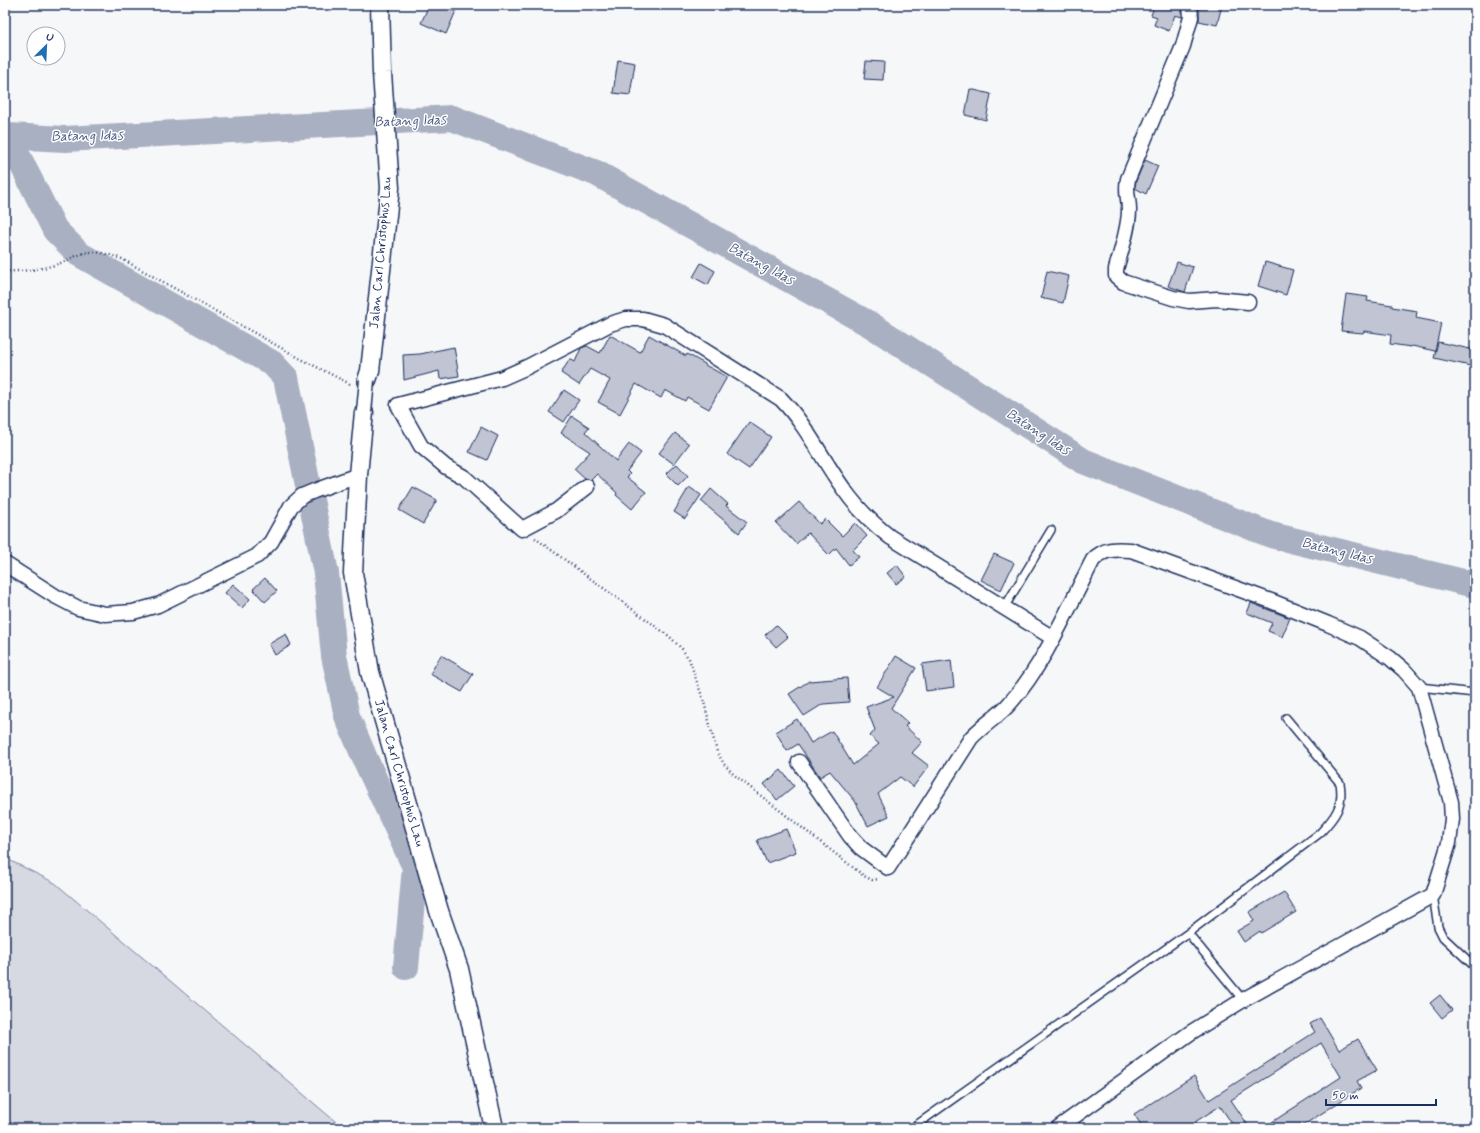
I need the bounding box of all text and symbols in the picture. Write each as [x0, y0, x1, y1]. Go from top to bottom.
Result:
north arrow [26, 26, 66, 66]
text: U [44, 30, 56, 46]
water label: Batang Idas [374, 111, 448, 132]
water label: Batang Idas [51, 126, 125, 147]
street label: Jalan Carl Christophus Lau [366, 176, 396, 330]
water label: Batang Idas [725, 239, 798, 291]
water label: Batang Idas [1002, 405, 1074, 461]
water label: Batang Idas [1300, 534, 1376, 570]
street label: Jalan Carl Christophus Lau [370, 698, 428, 849]
scale bar [1326, 1081, 1436, 1107]
text: 50 m [1332, 1088, 1359, 1104]

